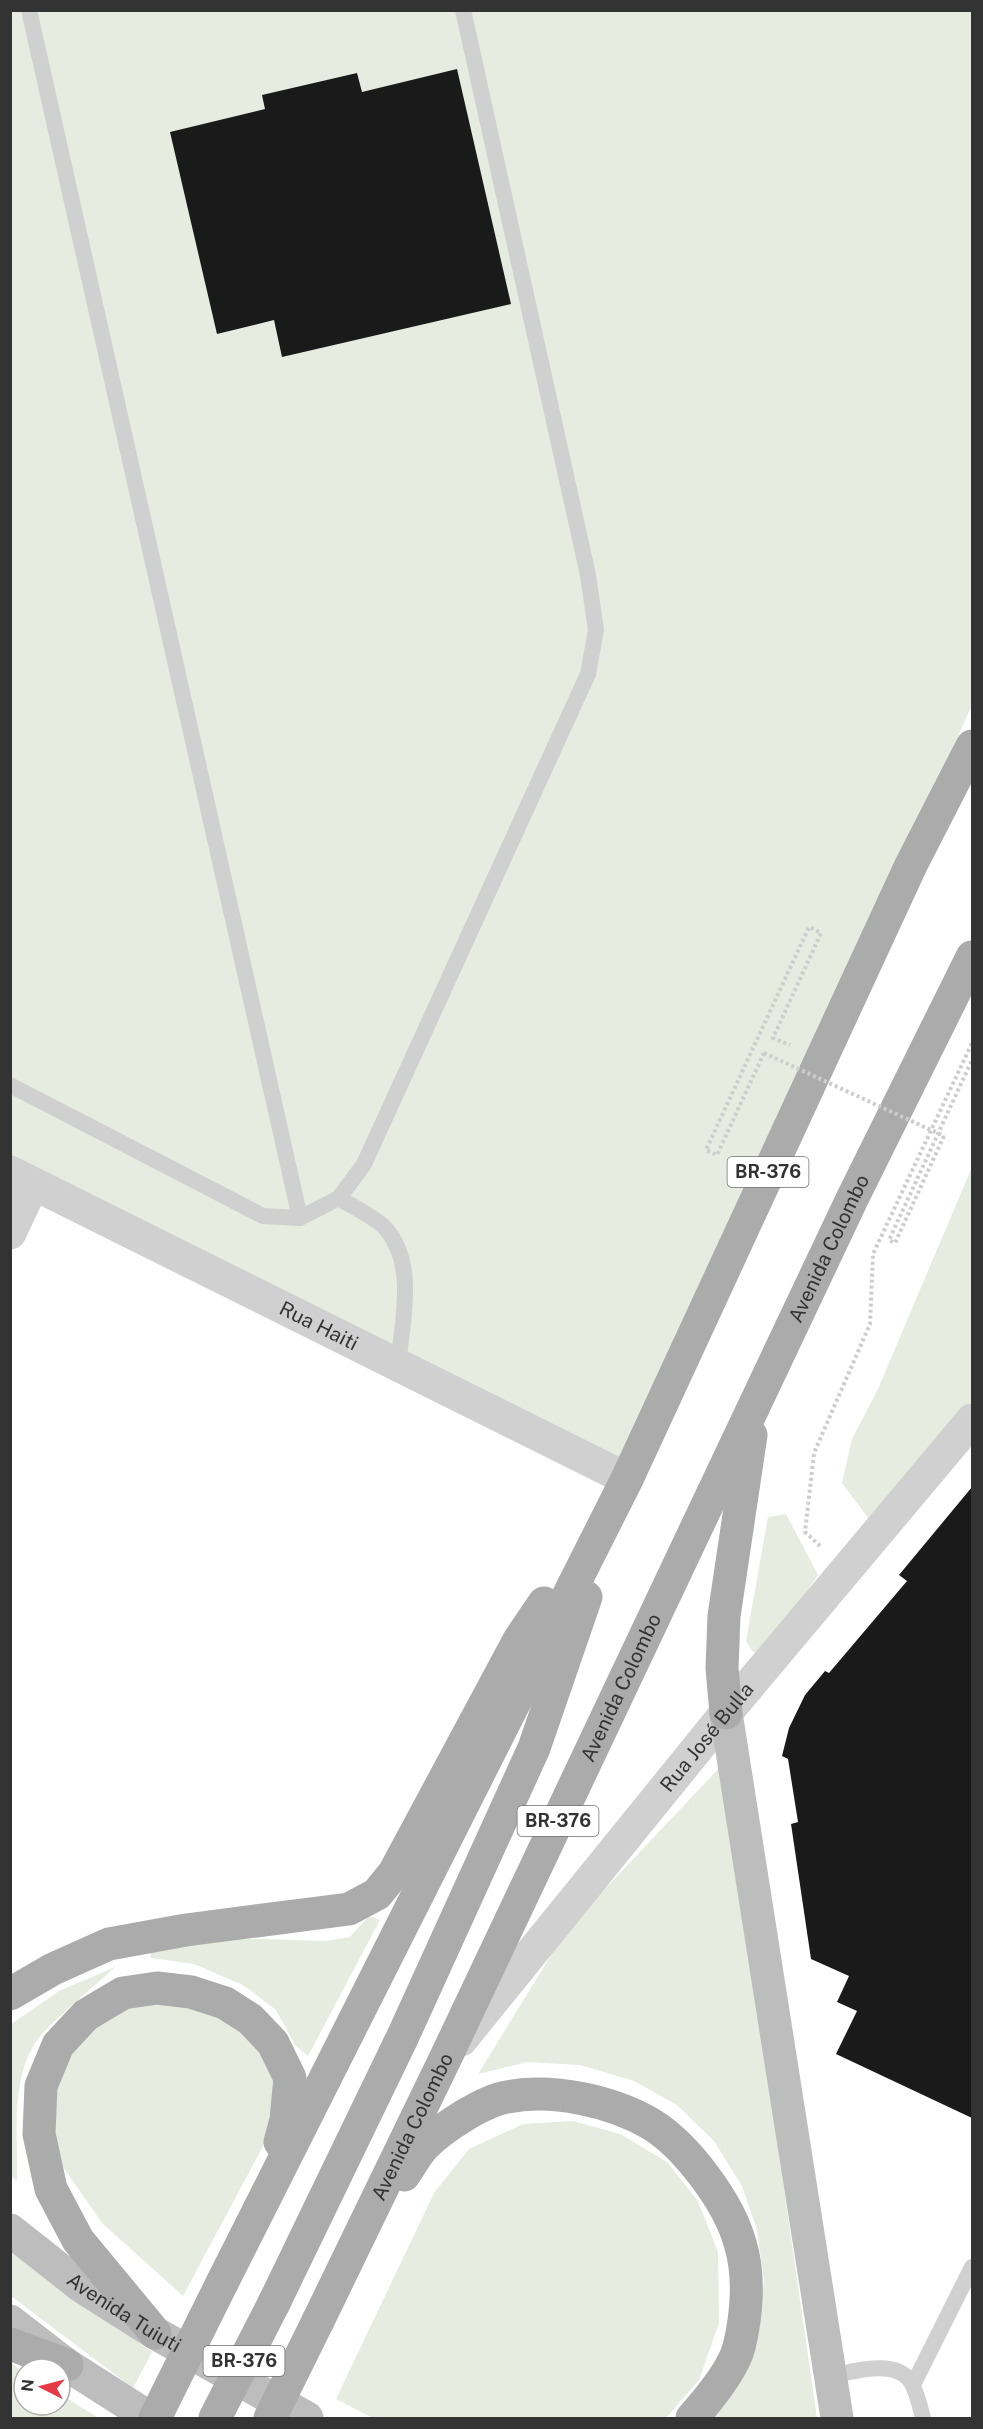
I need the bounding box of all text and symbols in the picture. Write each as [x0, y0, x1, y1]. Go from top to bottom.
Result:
road number: BR-376 [728, 1157, 808, 1187]
street label: Avenida Colombo [783, 1170, 874, 1326]
street label: Rua Haiti [276, 1296, 362, 1355]
street label: Avenida Colombo [575, 1610, 666, 1766]
street label: Rua José Bulla [655, 1678, 758, 1797]
road number: BR-376 [518, 1806, 598, 1836]
street label: Avenida Colombo [366, 2049, 458, 2204]
street label: Avenida Tuiuti [62, 2268, 185, 2357]
road number: BR-376 [204, 2346, 284, 2376]
north arrow [12, 2357, 72, 2417]
text: N [17, 2378, 38, 2393]

